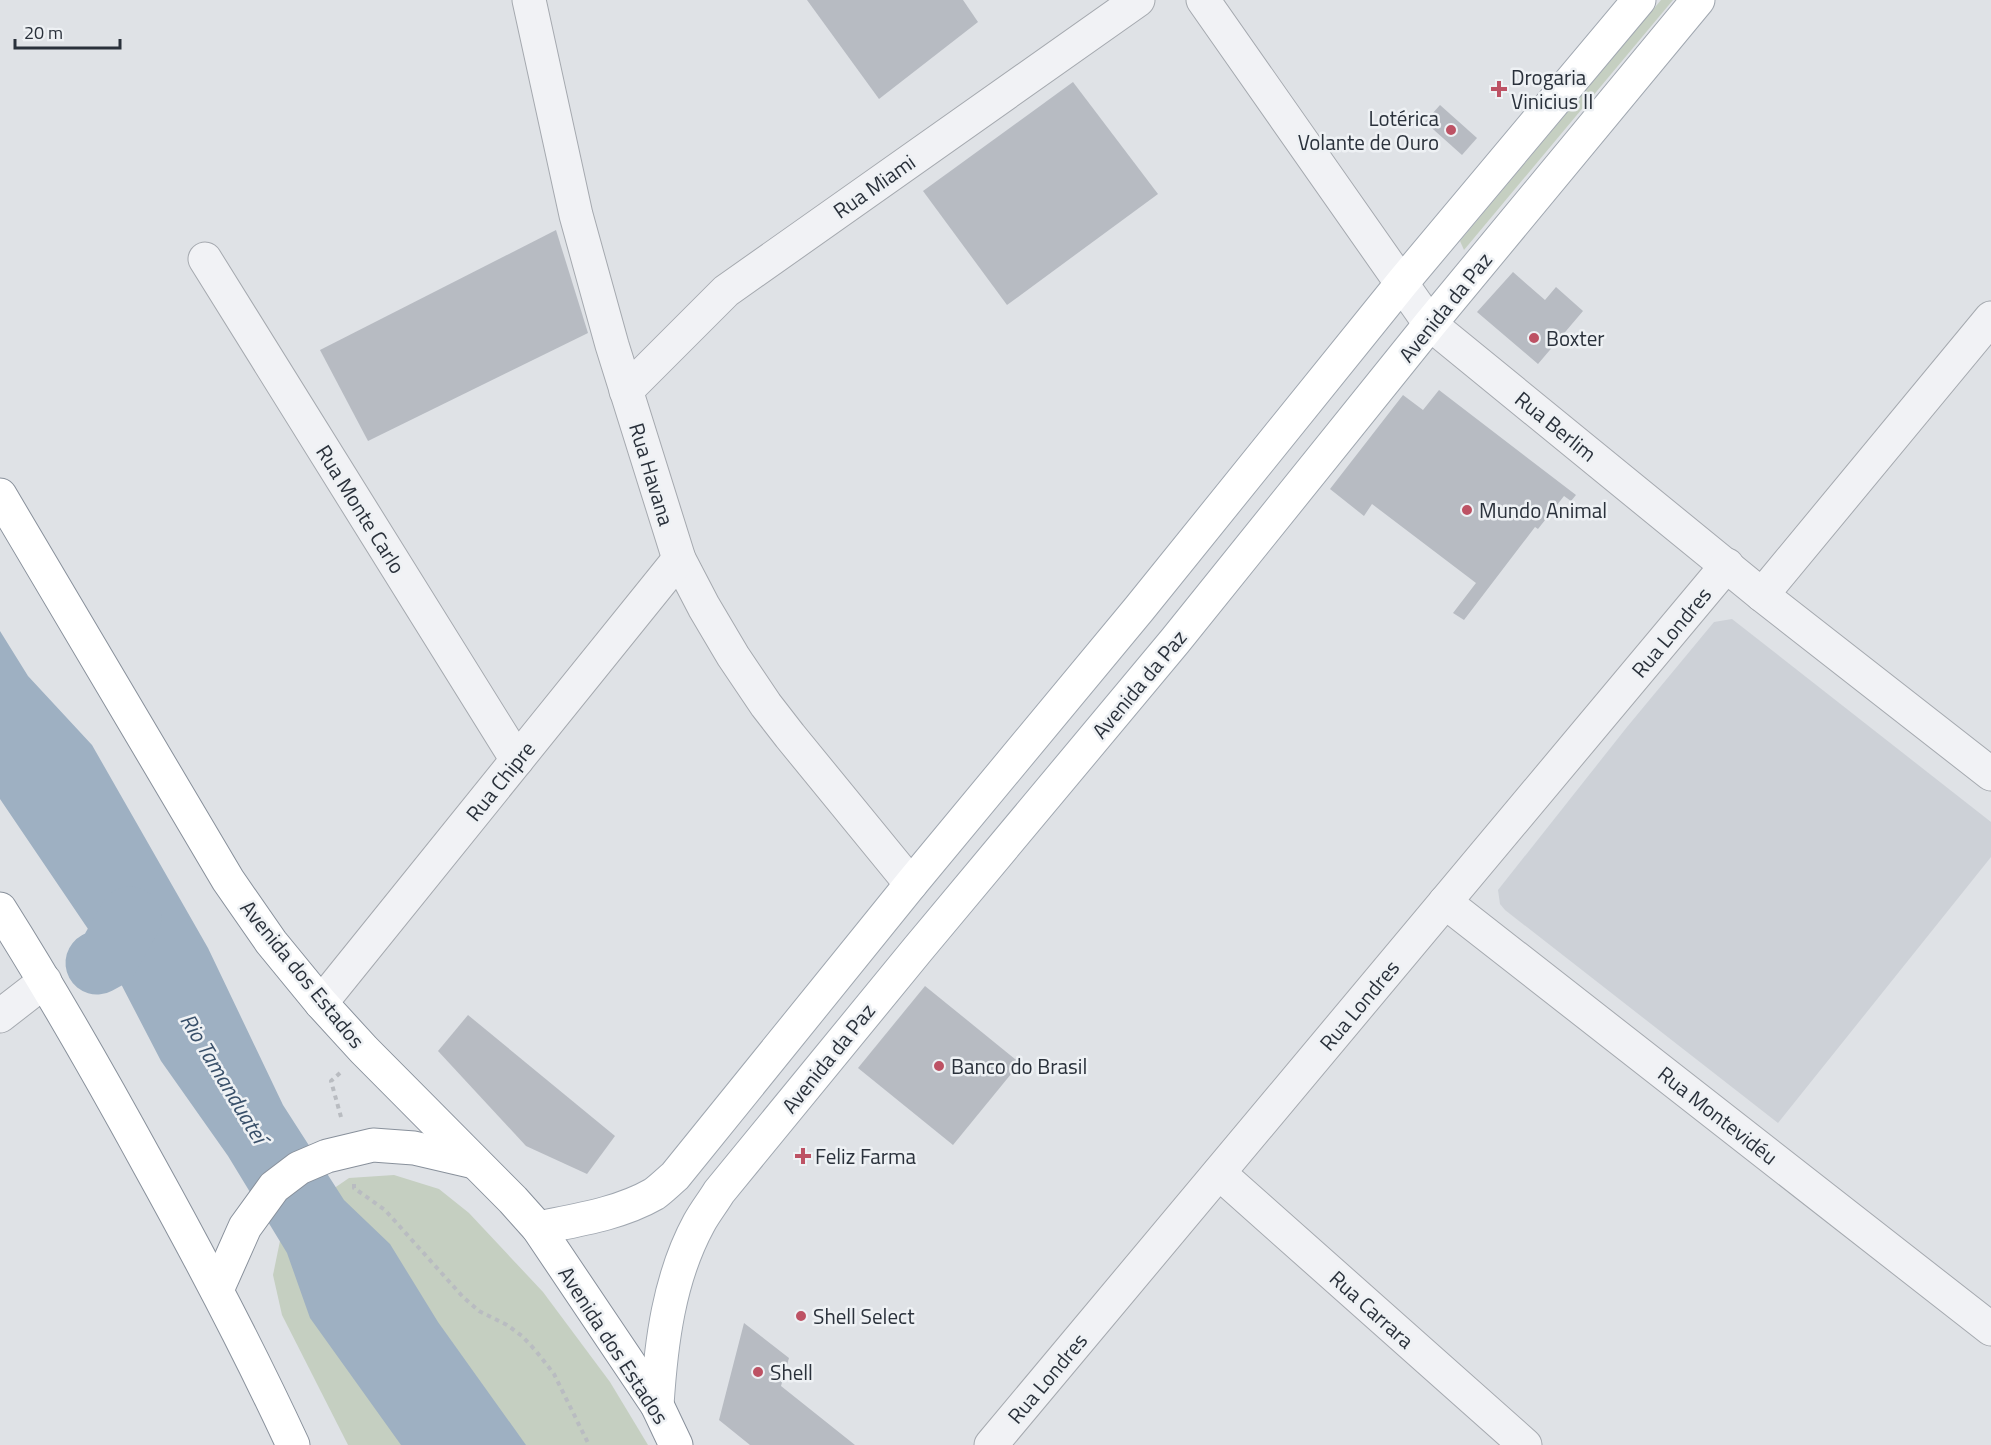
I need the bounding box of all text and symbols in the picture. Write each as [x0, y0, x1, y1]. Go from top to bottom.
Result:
scale bar [15, 12, 120, 50]
text: 20 m [24, 19, 63, 46]
place label: Drogaria Vinicius II [1511, 61, 1593, 117]
marker: Drogaria Vinicius II [1492, 82, 1506, 96]
place label: Lotérica Volante de Ouro [1298, 102, 1439, 158]
marker: Lotérica Volante de Ouro [1444, 123, 1458, 137]
street label: Rua Miami [826, 146, 922, 226]
street label: Avenida da Paz [1391, 245, 1499, 369]
place label: Boxter [1546, 322, 1605, 354]
marker: Boxter [1527, 331, 1541, 345]
street label: Rua Berlim [1508, 383, 1604, 469]
street label: Rua Havana [621, 419, 683, 530]
street label: Rua Monte Carlo [309, 438, 413, 580]
place label: Mundo Animal [1479, 494, 1607, 526]
marker: Mundo Animal [1460, 503, 1474, 517]
street label: Rua Londres [1623, 580, 1719, 684]
street label: Avenida da Paz [1084, 623, 1194, 745]
street label: Rua Chipre [458, 734, 542, 828]
street label: Avenida dos Estados [233, 893, 373, 1055]
street label: Rua Londres [1311, 953, 1407, 1057]
street label: Avenida da Paz [774, 996, 882, 1120]
water label: Rio Tamanduateí [172, 1007, 279, 1154]
place label: Banco do Brasil [951, 1050, 1087, 1082]
street label: Rua Montevidéu [1651, 1058, 1785, 1172]
marker: Banco do Brasil [932, 1059, 946, 1073]
place label: Feliz Farma [815, 1140, 917, 1172]
marker: Feliz Farma [796, 1149, 810, 1163]
street label: Avenida dos Estados [551, 1260, 677, 1430]
street label: Rua Carrara [1323, 1262, 1422, 1356]
place label: Shell Select [813, 1300, 915, 1332]
marker: Shell Select [794, 1309, 808, 1323]
street label: Rua Londres [999, 1326, 1095, 1430]
place label: Shell [770, 1356, 813, 1388]
marker: Shell [751, 1365, 765, 1379]

